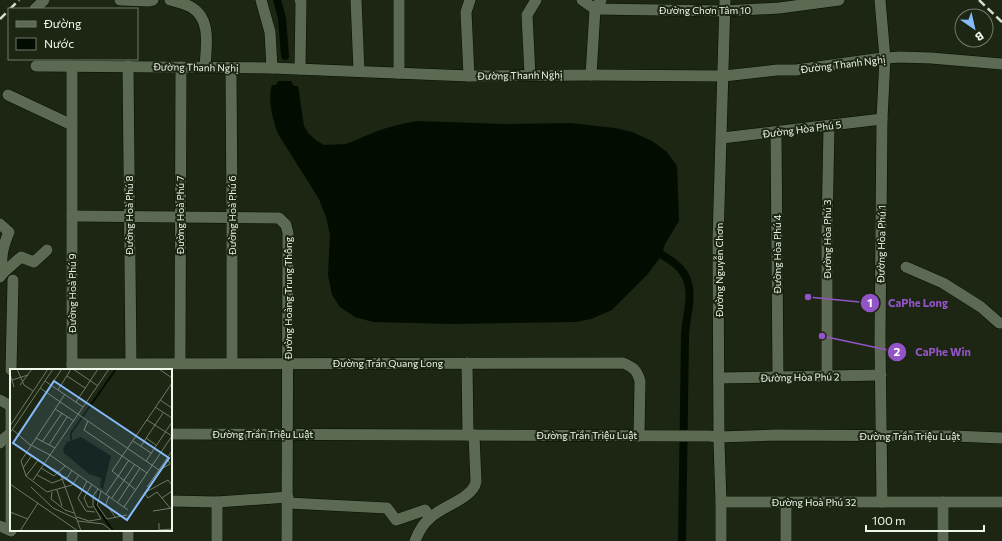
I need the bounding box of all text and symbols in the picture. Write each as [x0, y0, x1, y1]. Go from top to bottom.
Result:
street label: Đường Chơn Tâm 10 [658, 4, 751, 16]
legend [8, 8, 138, 60]
north arrow [954, 8, 994, 48]
text: Đường [43, 16, 82, 30]
text: B [973, 29, 987, 44]
text: Nước [44, 36, 74, 50]
street label: Đường Thanh Nghị [799, 53, 886, 75]
street label: Đường Thanh Nghị [152, 60, 239, 74]
street label: Đường Thanh Nghị [476, 68, 563, 82]
street label: Đường Hòa Phú 5 [761, 118, 842, 140]
street label: Đường Hoà Phú 8 [123, 175, 135, 256]
street label: Đường Hoà Phú 6 [226, 175, 238, 256]
street label: Đường Hoà Phú 7 [174, 176, 186, 255]
street label: Đường Hòa Phú 3 [821, 199, 833, 279]
street label: Đường Hòa Phú 1 [874, 205, 888, 284]
street label: Đường Hòa Phú 4 [771, 214, 783, 295]
street label: Đường Nguyễn Chơn [713, 223, 725, 318]
street label: Đường Hoàng Trung Thông [282, 236, 294, 360]
street label: Đường Hoà Phú 9 [66, 253, 78, 334]
callout: CaPhe Long [860, 292, 956, 315]
text: 1 [867, 295, 873, 309]
text: CaPhe Long [888, 296, 948, 309]
callout: CaPhe Win [887, 340, 979, 363]
text: 2 [894, 344, 901, 358]
text: CaPhe Win [915, 345, 971, 358]
street label: Đường Trần Quang Long [332, 357, 444, 369]
inset map [10, 369, 172, 531]
street label: Đường Hòa Phú 2 [760, 370, 840, 384]
street label: Đường Trần Triệu Luật [212, 428, 313, 440]
street label: Đường Trần Triệu Luật [536, 429, 637, 441]
street label: Đường Trần Triệu Luật [859, 430, 960, 442]
street label: Đường Hoà Phú 32 [771, 496, 857, 508]
scale bar [866, 507, 984, 533]
text: 100 m [872, 513, 906, 527]

